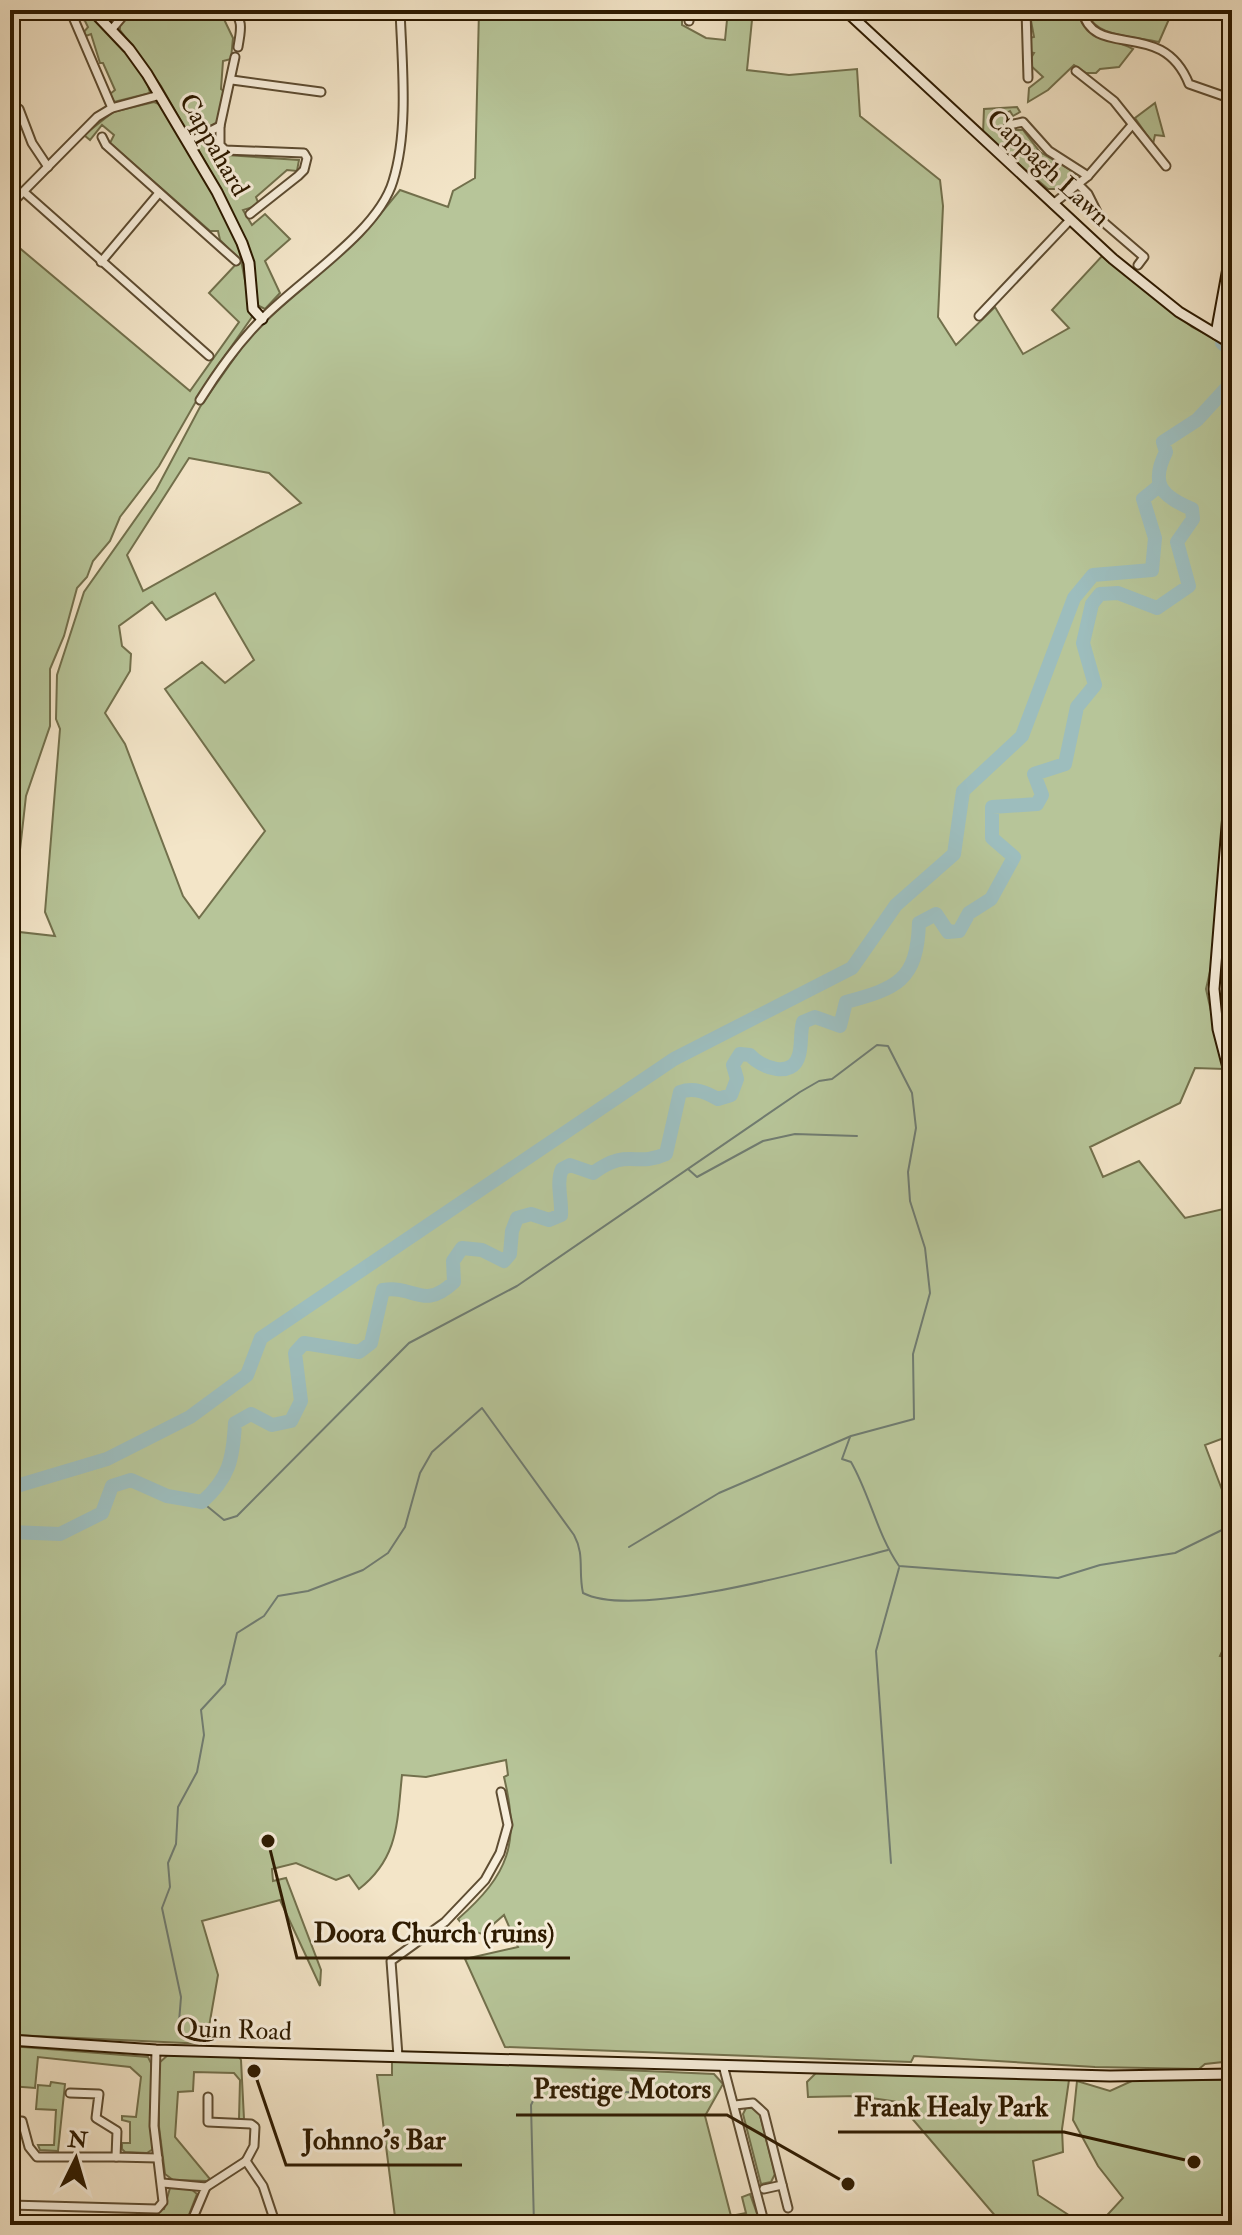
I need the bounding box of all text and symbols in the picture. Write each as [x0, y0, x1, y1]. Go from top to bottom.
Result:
street label: Cappahard [171, 88, 256, 203]
street label: Cappagh Lawn [979, 103, 1116, 234]
callout: Doora Church (ruins) [297, 1906, 570, 1958]
text: Doora Church (ruins) [314, 1916, 554, 1951]
street label: Quin Road [176, 2012, 292, 2048]
callout: Prestige Motors [516, 2063, 727, 2115]
text: Prestige Motors [533, 2072, 712, 2107]
callout: Frank Healy Park [838, 2080, 1064, 2132]
text: Frank Healy Park [854, 2090, 1049, 2125]
callout: Johnno's Bar [286, 2113, 462, 2165]
north arrow [36, 2119, 116, 2199]
text: Johnno's Bar [300, 2123, 446, 2158]
text: N [66, 2125, 89, 2155]

